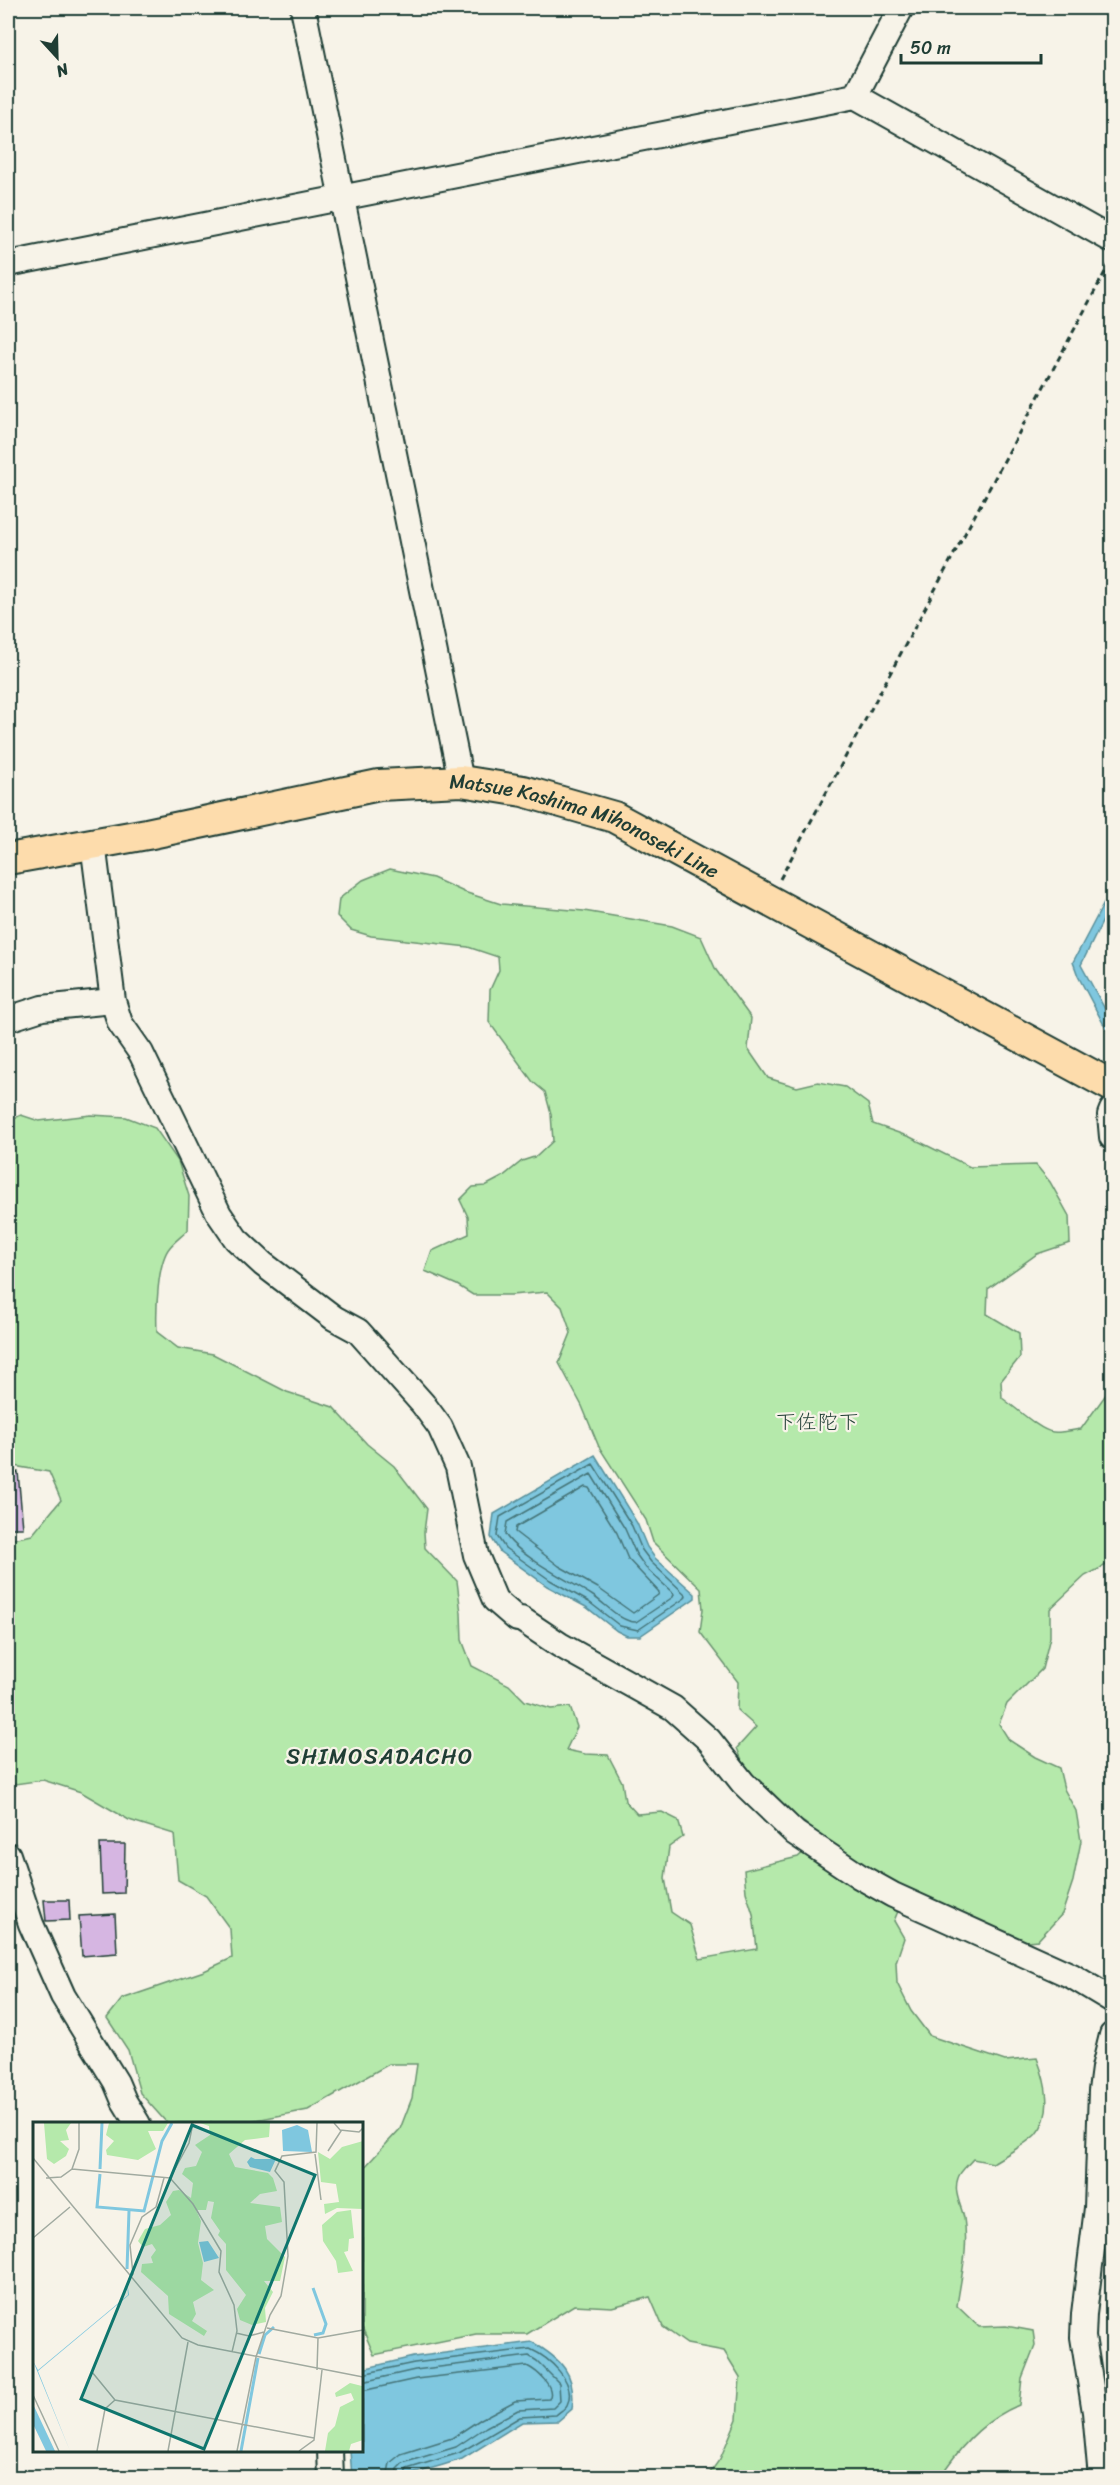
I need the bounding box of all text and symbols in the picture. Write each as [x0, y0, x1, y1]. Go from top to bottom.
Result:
north arrow [27, 27, 87, 87]
scale bar [901, 27, 1040, 65]
text: 50 m [910, 32, 951, 64]
text: N [51, 55, 74, 86]
street label: Matsue Kashima Mihonoseki Line [448, 763, 726, 888]
district label: 下佐陀下 [775, 1403, 859, 1441]
district label: SHIMOSADACHO [286, 1737, 474, 1776]
inset map [33, 2122, 363, 2452]

